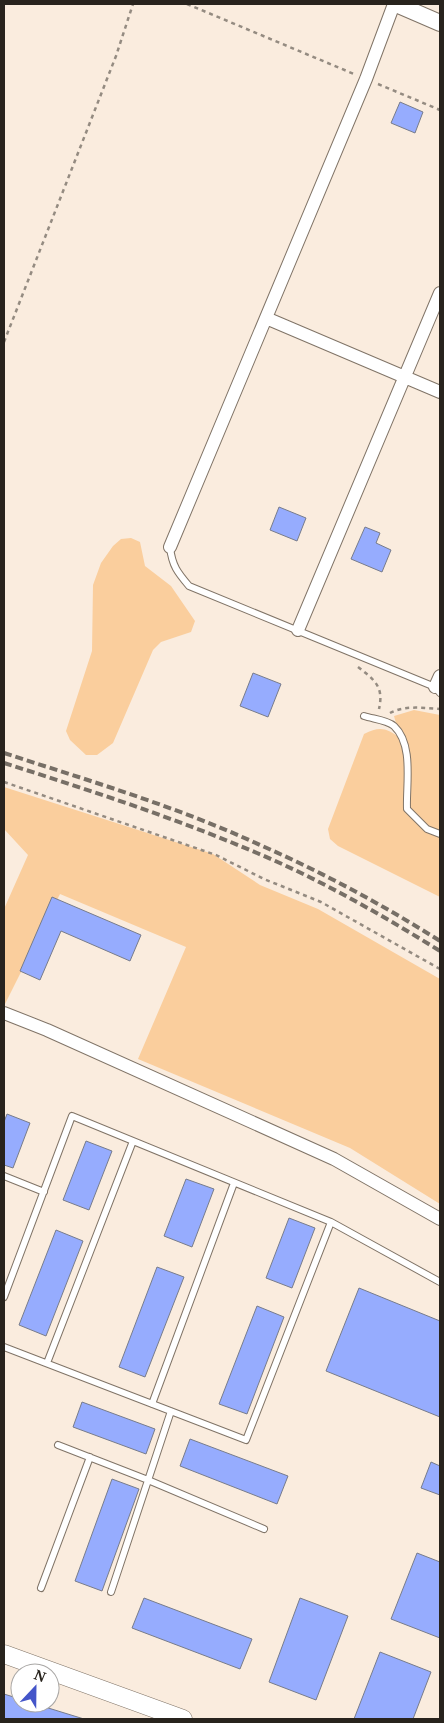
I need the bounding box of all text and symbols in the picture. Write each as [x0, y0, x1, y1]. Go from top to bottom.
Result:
north arrow [10, 1663, 60, 1713]
text: N [31, 1665, 49, 1686]

